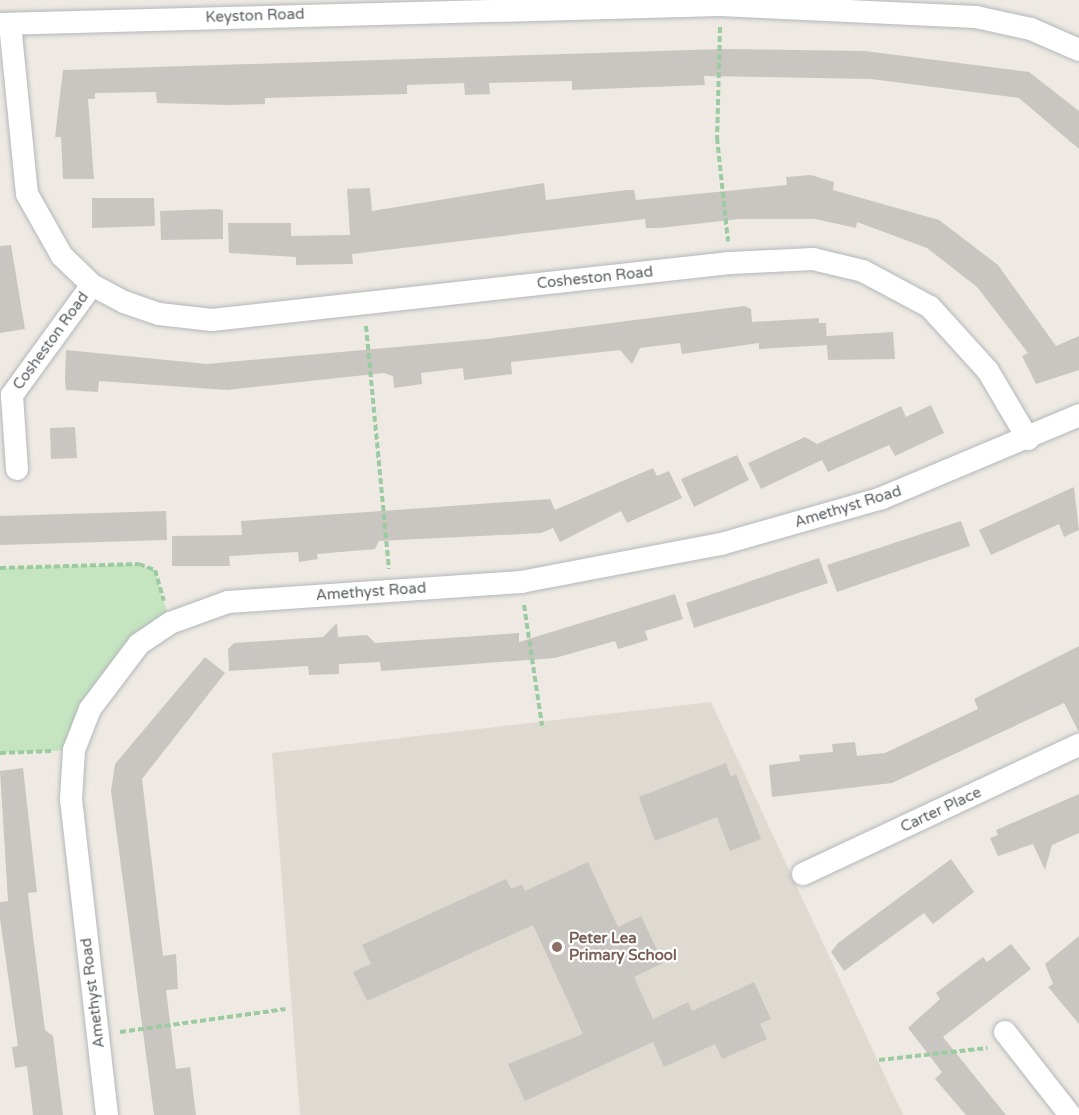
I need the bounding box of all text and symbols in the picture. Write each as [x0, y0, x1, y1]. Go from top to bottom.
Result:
street label: Keyston Road [205, 5, 305, 27]
street label: Cosheston Road [536, 263, 654, 293]
street label: Cosheston Road [9, 288, 93, 394]
street label: Amethyst Road [792, 482, 904, 532]
street label: Amethyst Road [315, 579, 427, 605]
street label: Carter Place [898, 783, 984, 837]
place label: Peter Lea Primary School [569, 929, 677, 964]
street label: Amethyst Road [77, 937, 109, 1049]
marker: Peter Lea Primary School [550, 940, 564, 954]

